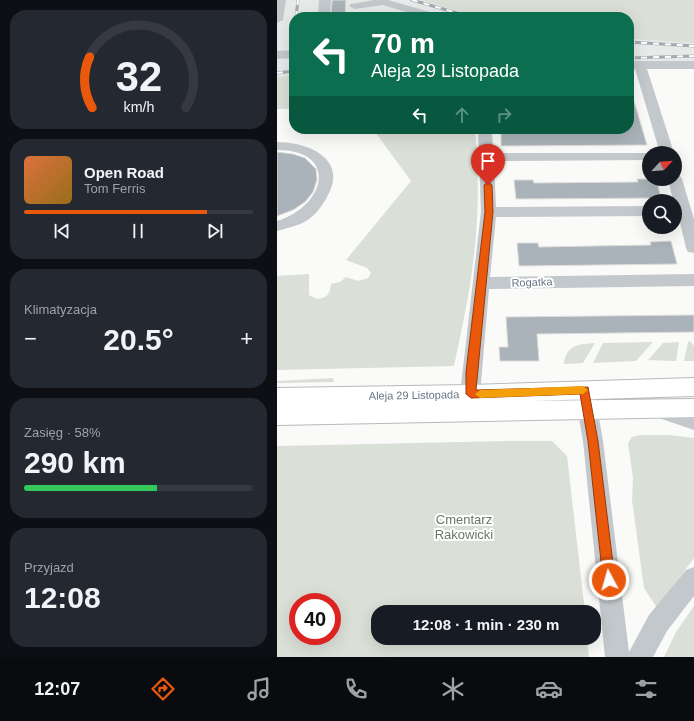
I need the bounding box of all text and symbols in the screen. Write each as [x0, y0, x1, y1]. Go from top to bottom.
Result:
icon: left [305, 28, 357, 80]
text: 70 m [371, 28, 435, 59]
text: 32 [115, 53, 162, 100]
text: Aleja 29 Listopada [371, 61, 519, 81]
text: km/h [123, 98, 154, 114]
icon: left [409, 104, 431, 126]
icon: ahead [451, 104, 473, 126]
icon: right [493, 104, 515, 126]
pin [471, 144, 505, 185]
north arrow [642, 146, 682, 186]
map controls [642, 146, 682, 234]
icon: arrive [477, 150, 499, 172]
text: Open Road [84, 164, 164, 181]
text: Tom Ferris [84, 181, 145, 196]
button: search [642, 194, 682, 234]
icon: previous [51, 220, 73, 242]
icon: pause [127, 220, 149, 242]
icon: next [204, 220, 226, 242]
street label: Rogatka [511, 275, 554, 289]
text: Klimatyzacja [24, 302, 97, 317]
text: 20.5° [103, 323, 174, 356]
text: − [24, 326, 37, 351]
text: + [240, 326, 253, 351]
street label: Aleja 29 Listopada [369, 388, 460, 402]
text: Zasięg · 58% [24, 425, 101, 440]
text: 290 km [24, 446, 126, 479]
park label: Cmentarz Rakowicki [435, 512, 493, 542]
position arrow [588, 559, 630, 601]
text: Przyjazd [24, 560, 74, 575]
text: 12:08 [24, 581, 101, 614]
speed limit sign: 40 [289, 593, 341, 645]
text: 12:08 · 1 min · 230 m [413, 616, 559, 633]
icon: directions [149, 675, 177, 703]
icon: music [245, 675, 273, 703]
icon: phone [342, 675, 370, 703]
icon: climate [439, 675, 467, 703]
icon: car [535, 675, 563, 703]
icon: filters [632, 675, 660, 703]
text: 12:07 [34, 679, 80, 699]

